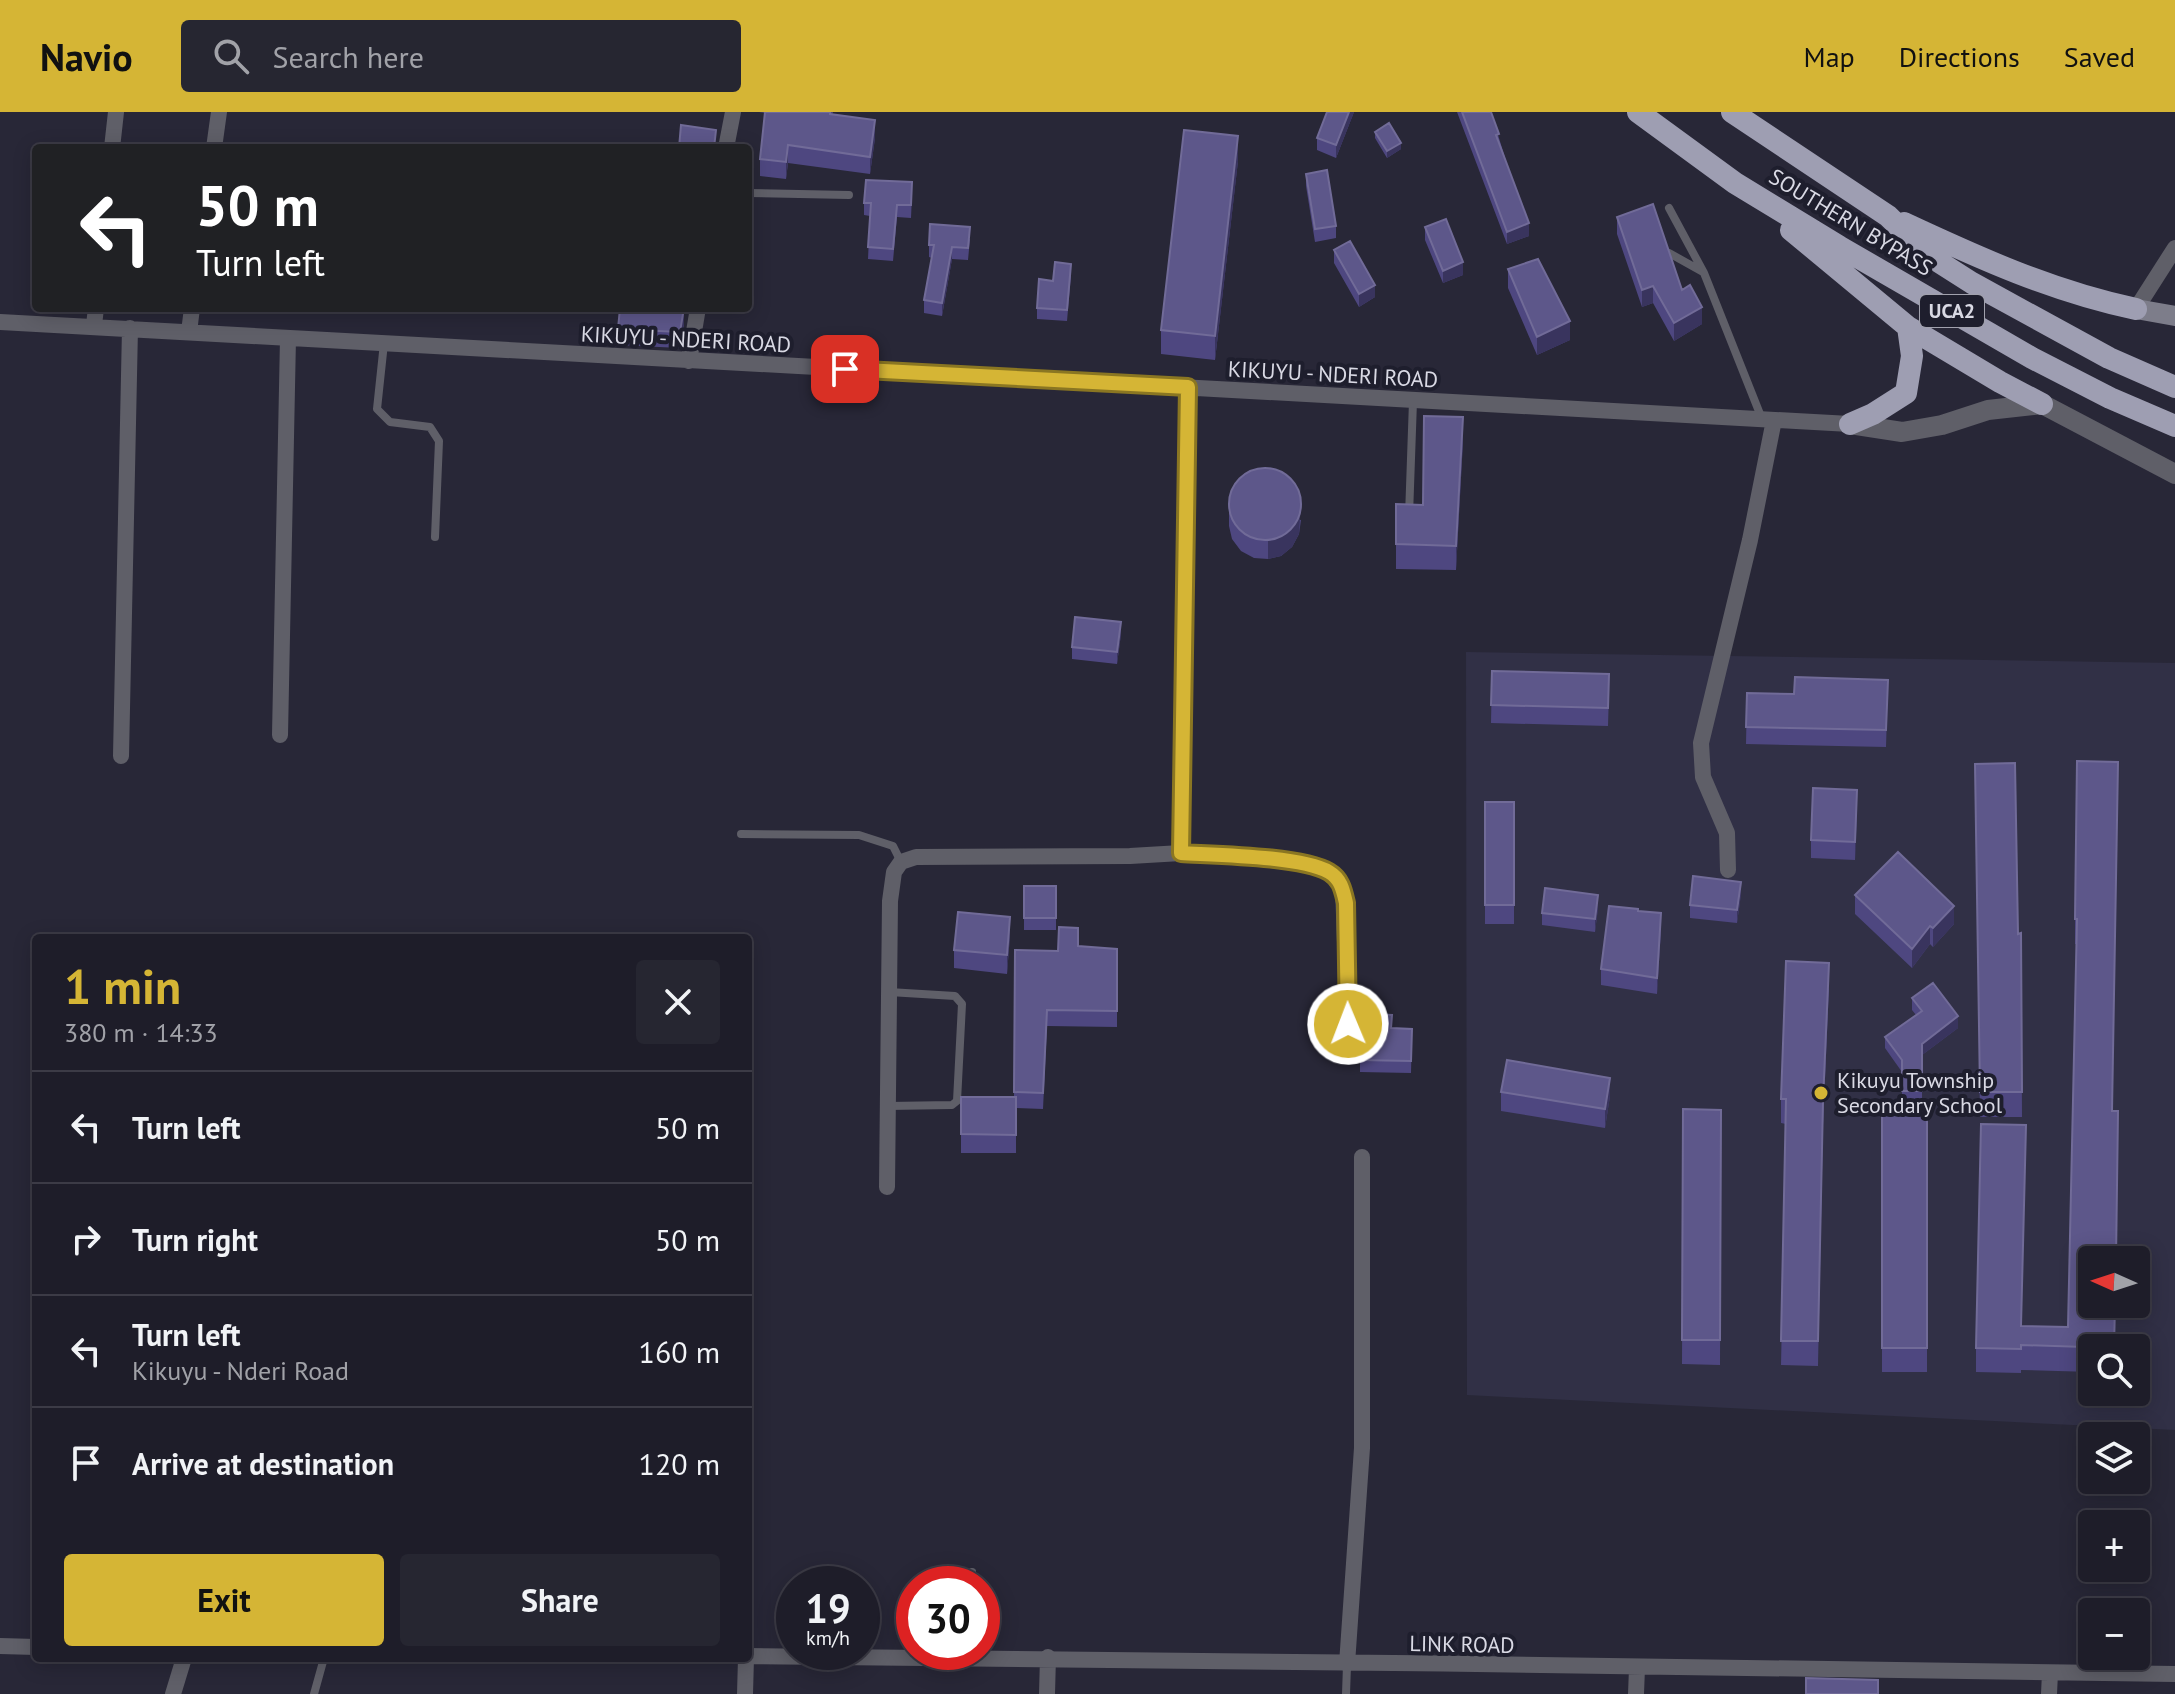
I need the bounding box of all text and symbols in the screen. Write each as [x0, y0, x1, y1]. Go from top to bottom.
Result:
search box [181, 20, 741, 92]
text: Navio [40, 32, 133, 81]
icon: search [209, 34, 253, 78]
text: Search here [273, 37, 424, 76]
text: Map [1804, 38, 1855, 75]
text: Directions [1899, 38, 2020, 75]
text: Saved [2064, 38, 2135, 75]
street label: SOUTHERN BYPASS [1764, 162, 1938, 282]
text: 50 m [196, 169, 319, 241]
icon: left [64, 176, 168, 280]
text: Turn left [196, 239, 325, 286]
road number: UCA2 [1920, 295, 1984, 327]
street label: KIKUYU - NDERI ROAD [580, 320, 792, 358]
pin [811, 335, 879, 403]
icon: arrive [823, 347, 867, 391]
street label: KIKUYU - NDERI ROAD [1227, 355, 1439, 393]
text: 1 min [64, 955, 181, 1017]
button: close [636, 960, 720, 1044]
position arrow [1306, 982, 1390, 1066]
text: 380 m · 14:33 [64, 1016, 218, 1049]
place label: Kikuyu Township Secondary School [1837, 1066, 2003, 1119]
marker: Kikuyu Township Secondary School [1812, 1084, 1830, 1102]
icon: left [64, 1105, 108, 1149]
text: Turn left [132, 1108, 240, 1147]
text: 50 m [655, 1108, 720, 1147]
icon: right [64, 1217, 108, 1261]
text: Turn right [132, 1220, 258, 1259]
text: 50 m [655, 1220, 720, 1259]
north arrow [2078, 1246, 2150, 1318]
map controls [2078, 1246, 2150, 1670]
text: Turn left [132, 1315, 240, 1354]
icon: left [64, 1329, 108, 1373]
text: 160 m [639, 1332, 720, 1371]
button: search [2078, 1334, 2150, 1406]
text: Kikuyu - Nderi Road [132, 1354, 349, 1387]
button: layers [2078, 1422, 2150, 1494]
icon: arrive [64, 1441, 108, 1485]
text: Arrive at destination [132, 1444, 394, 1483]
text: 120 m [639, 1444, 720, 1483]
button: + [2078, 1510, 2150, 1582]
button: Exit [64, 1554, 384, 1646]
button: Share [400, 1554, 720, 1646]
speed limit sign: 30 [896, 1566, 1000, 1670]
text: 19 [805, 1582, 851, 1634]
button: − [2078, 1598, 2150, 1670]
text: km/h [806, 1625, 850, 1651]
street label: LINK ROAD [1409, 1629, 1515, 1659]

